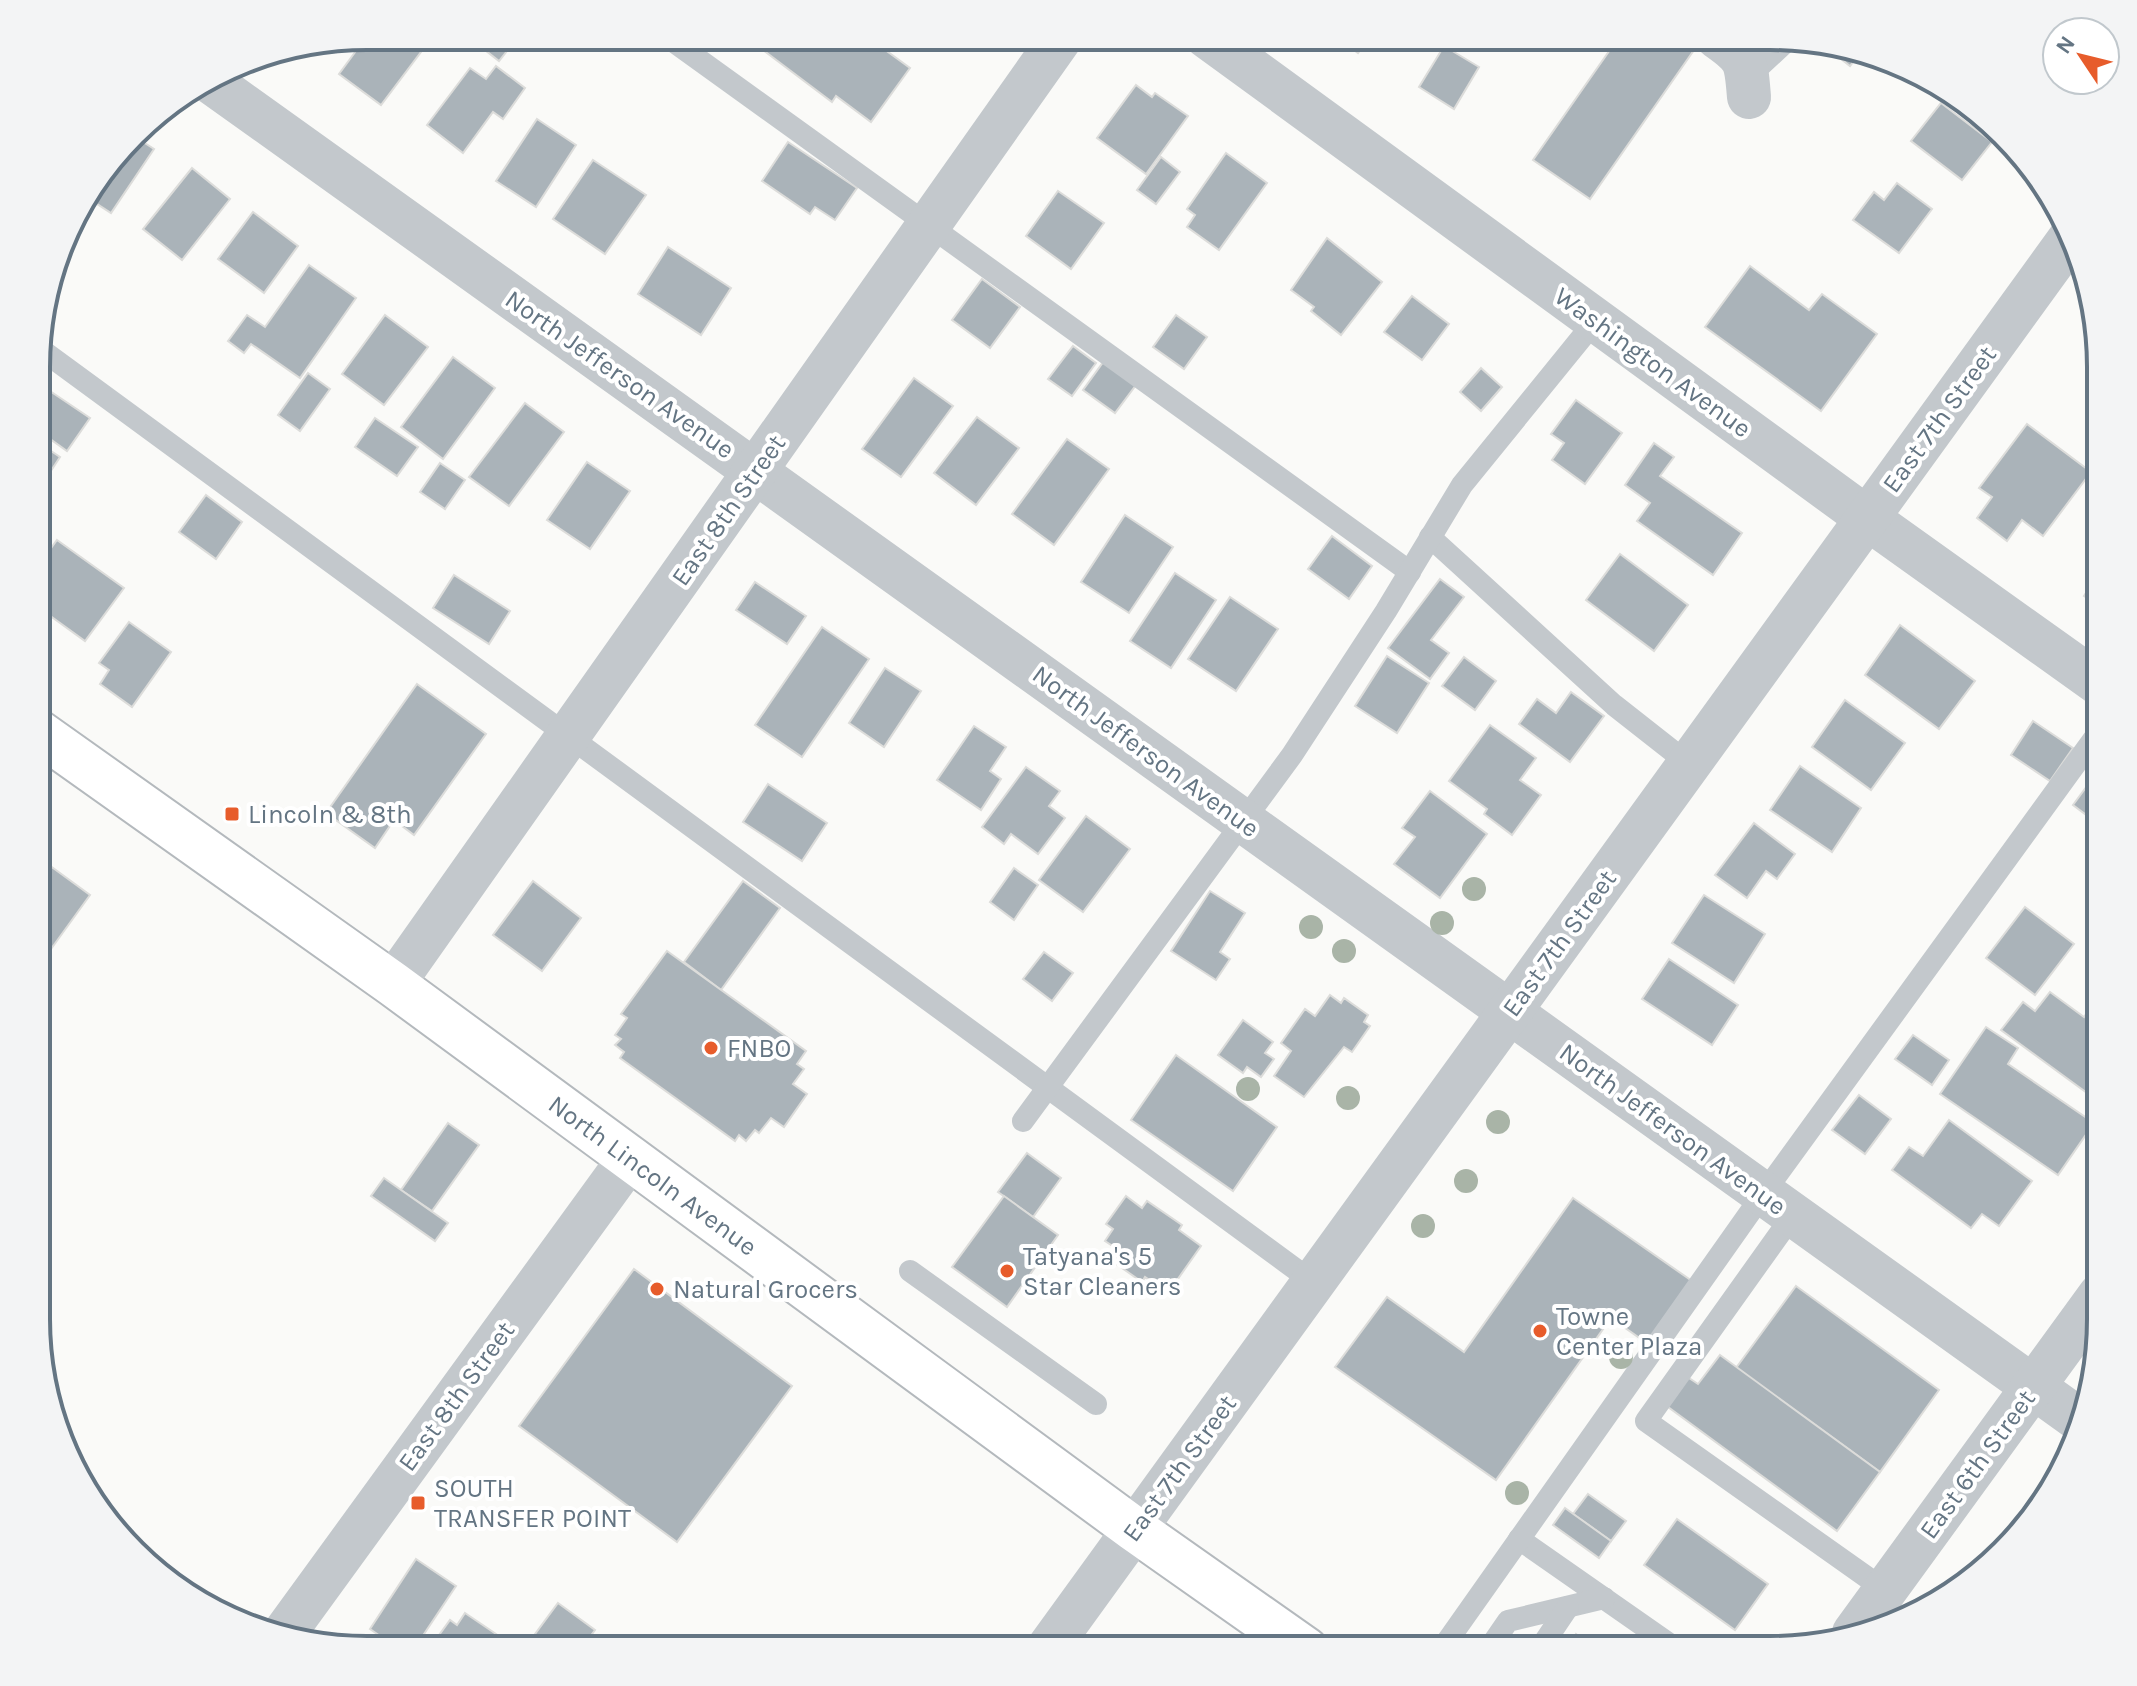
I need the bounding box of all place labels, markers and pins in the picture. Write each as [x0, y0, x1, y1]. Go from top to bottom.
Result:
place label: Lincoln & 8th [248, 799, 412, 830]
marker: Lincoln & 8th [223, 805, 241, 823]
place label: FNBO [727, 1033, 791, 1064]
marker: FNBO [702, 1039, 720, 1057]
place label: Tatyana's 5 Star Cleaners [1023, 1241, 1181, 1302]
marker: Tatyana's 5 Star Cleaners [998, 1262, 1016, 1280]
place label: Natural Grocers [673, 1274, 858, 1305]
marker: Natural Grocers [648, 1280, 666, 1298]
place label: Towne Center Plaza [1556, 1301, 1702, 1362]
marker: Towne Center Plaza [1531, 1322, 1549, 1340]
place label: SOUTH TRANSFER POINT [434, 1473, 631, 1534]
marker: SOUTH TRANSFER POINT [409, 1494, 427, 1512]

